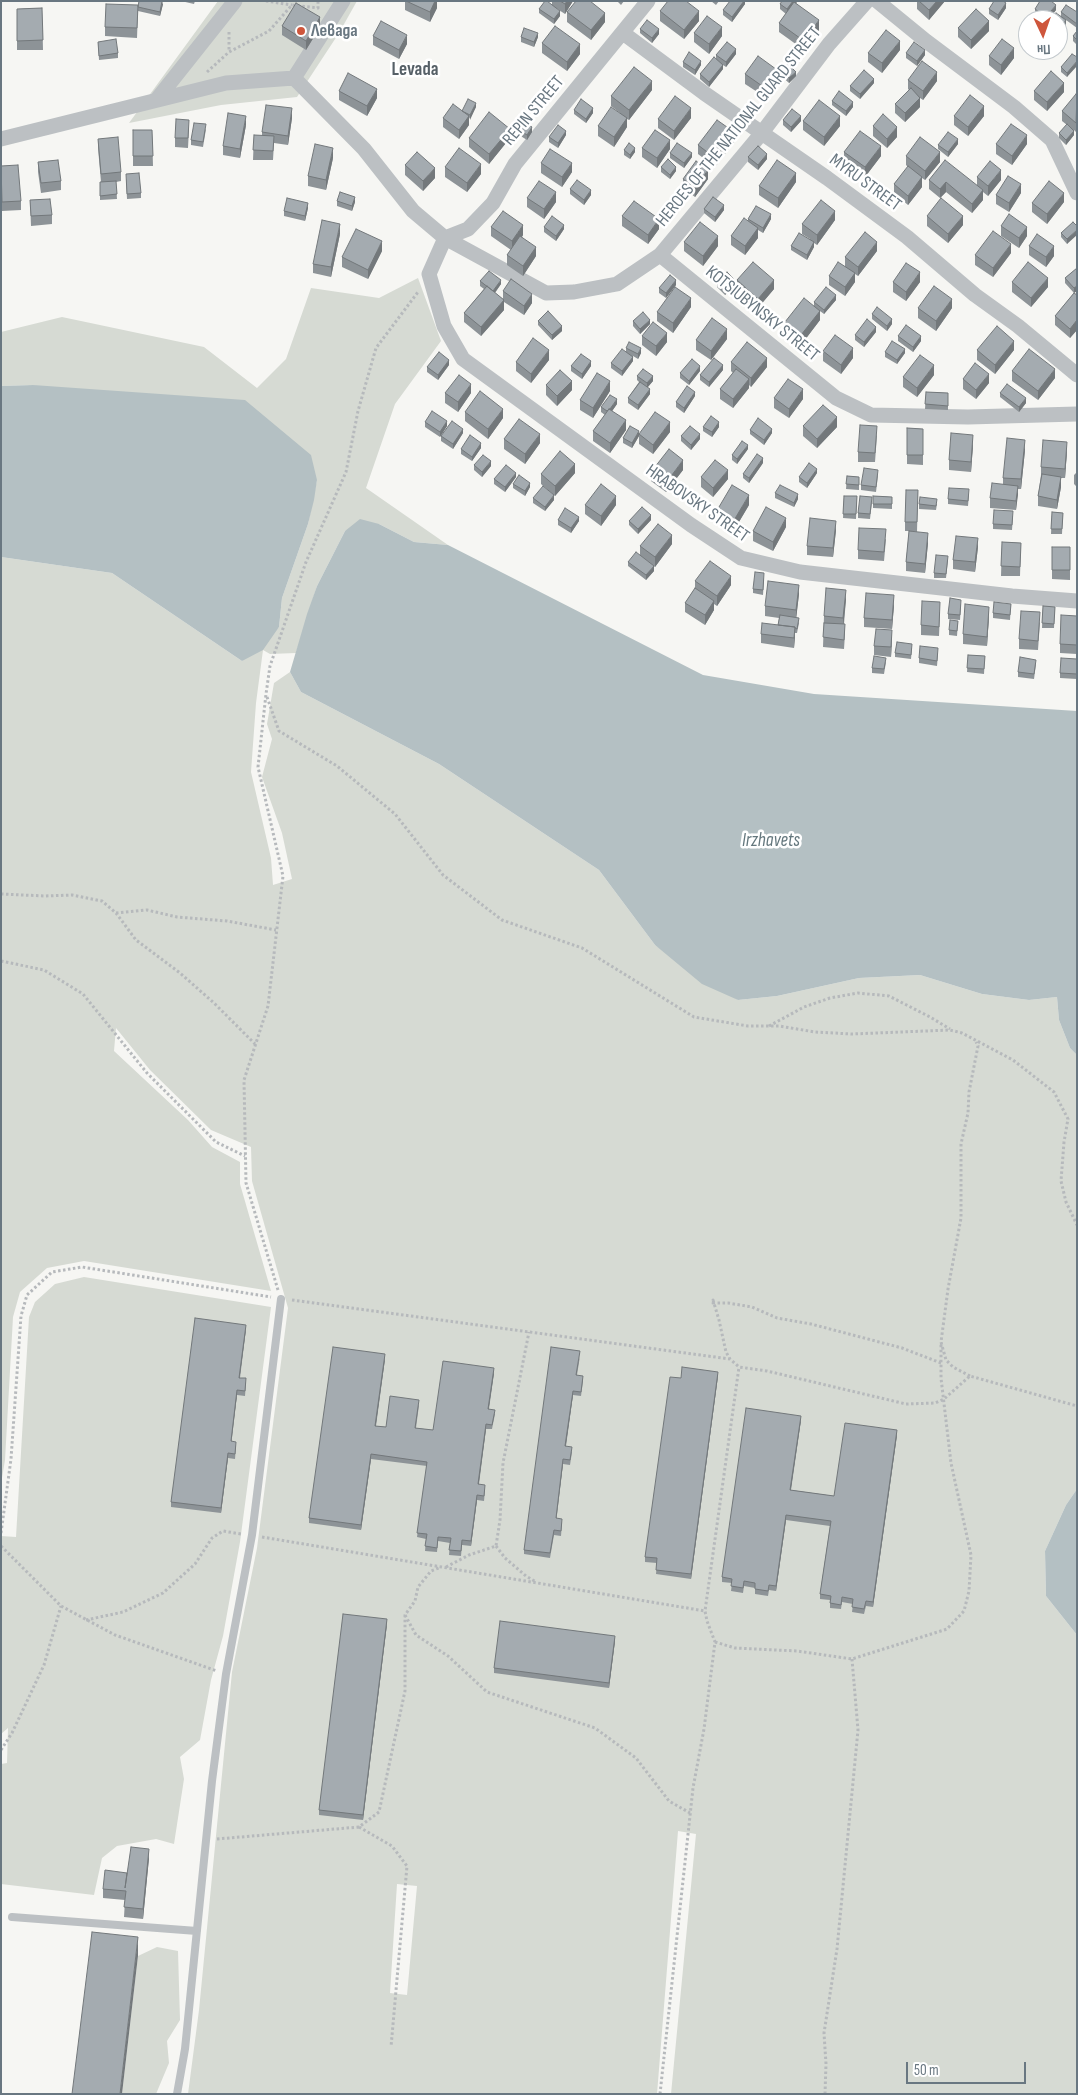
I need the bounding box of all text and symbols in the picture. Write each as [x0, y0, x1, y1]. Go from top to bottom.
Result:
north arrow [1018, 10, 1068, 60]
place label: Левада [311, 20, 358, 42]
street label: HEROES OF THE NATIONAL GUARD STREET [652, 23, 826, 231]
marker: Левада [295, 25, 307, 37]
text: Пн [1037, 41, 1051, 58]
district label: Levada [392, 59, 438, 81]
street label: REPIN STREET [499, 72, 569, 150]
street label: MYRU STREET [825, 150, 905, 216]
street label: KOTSIUBYNSKY STREET [701, 262, 823, 366]
street label: HRABOVSKY STREET [641, 460, 753, 548]
water label: Irzhavets [742, 830, 800, 852]
scale bar [908, 2052, 1028, 2084]
text: 50 m [914, 2061, 939, 2080]

